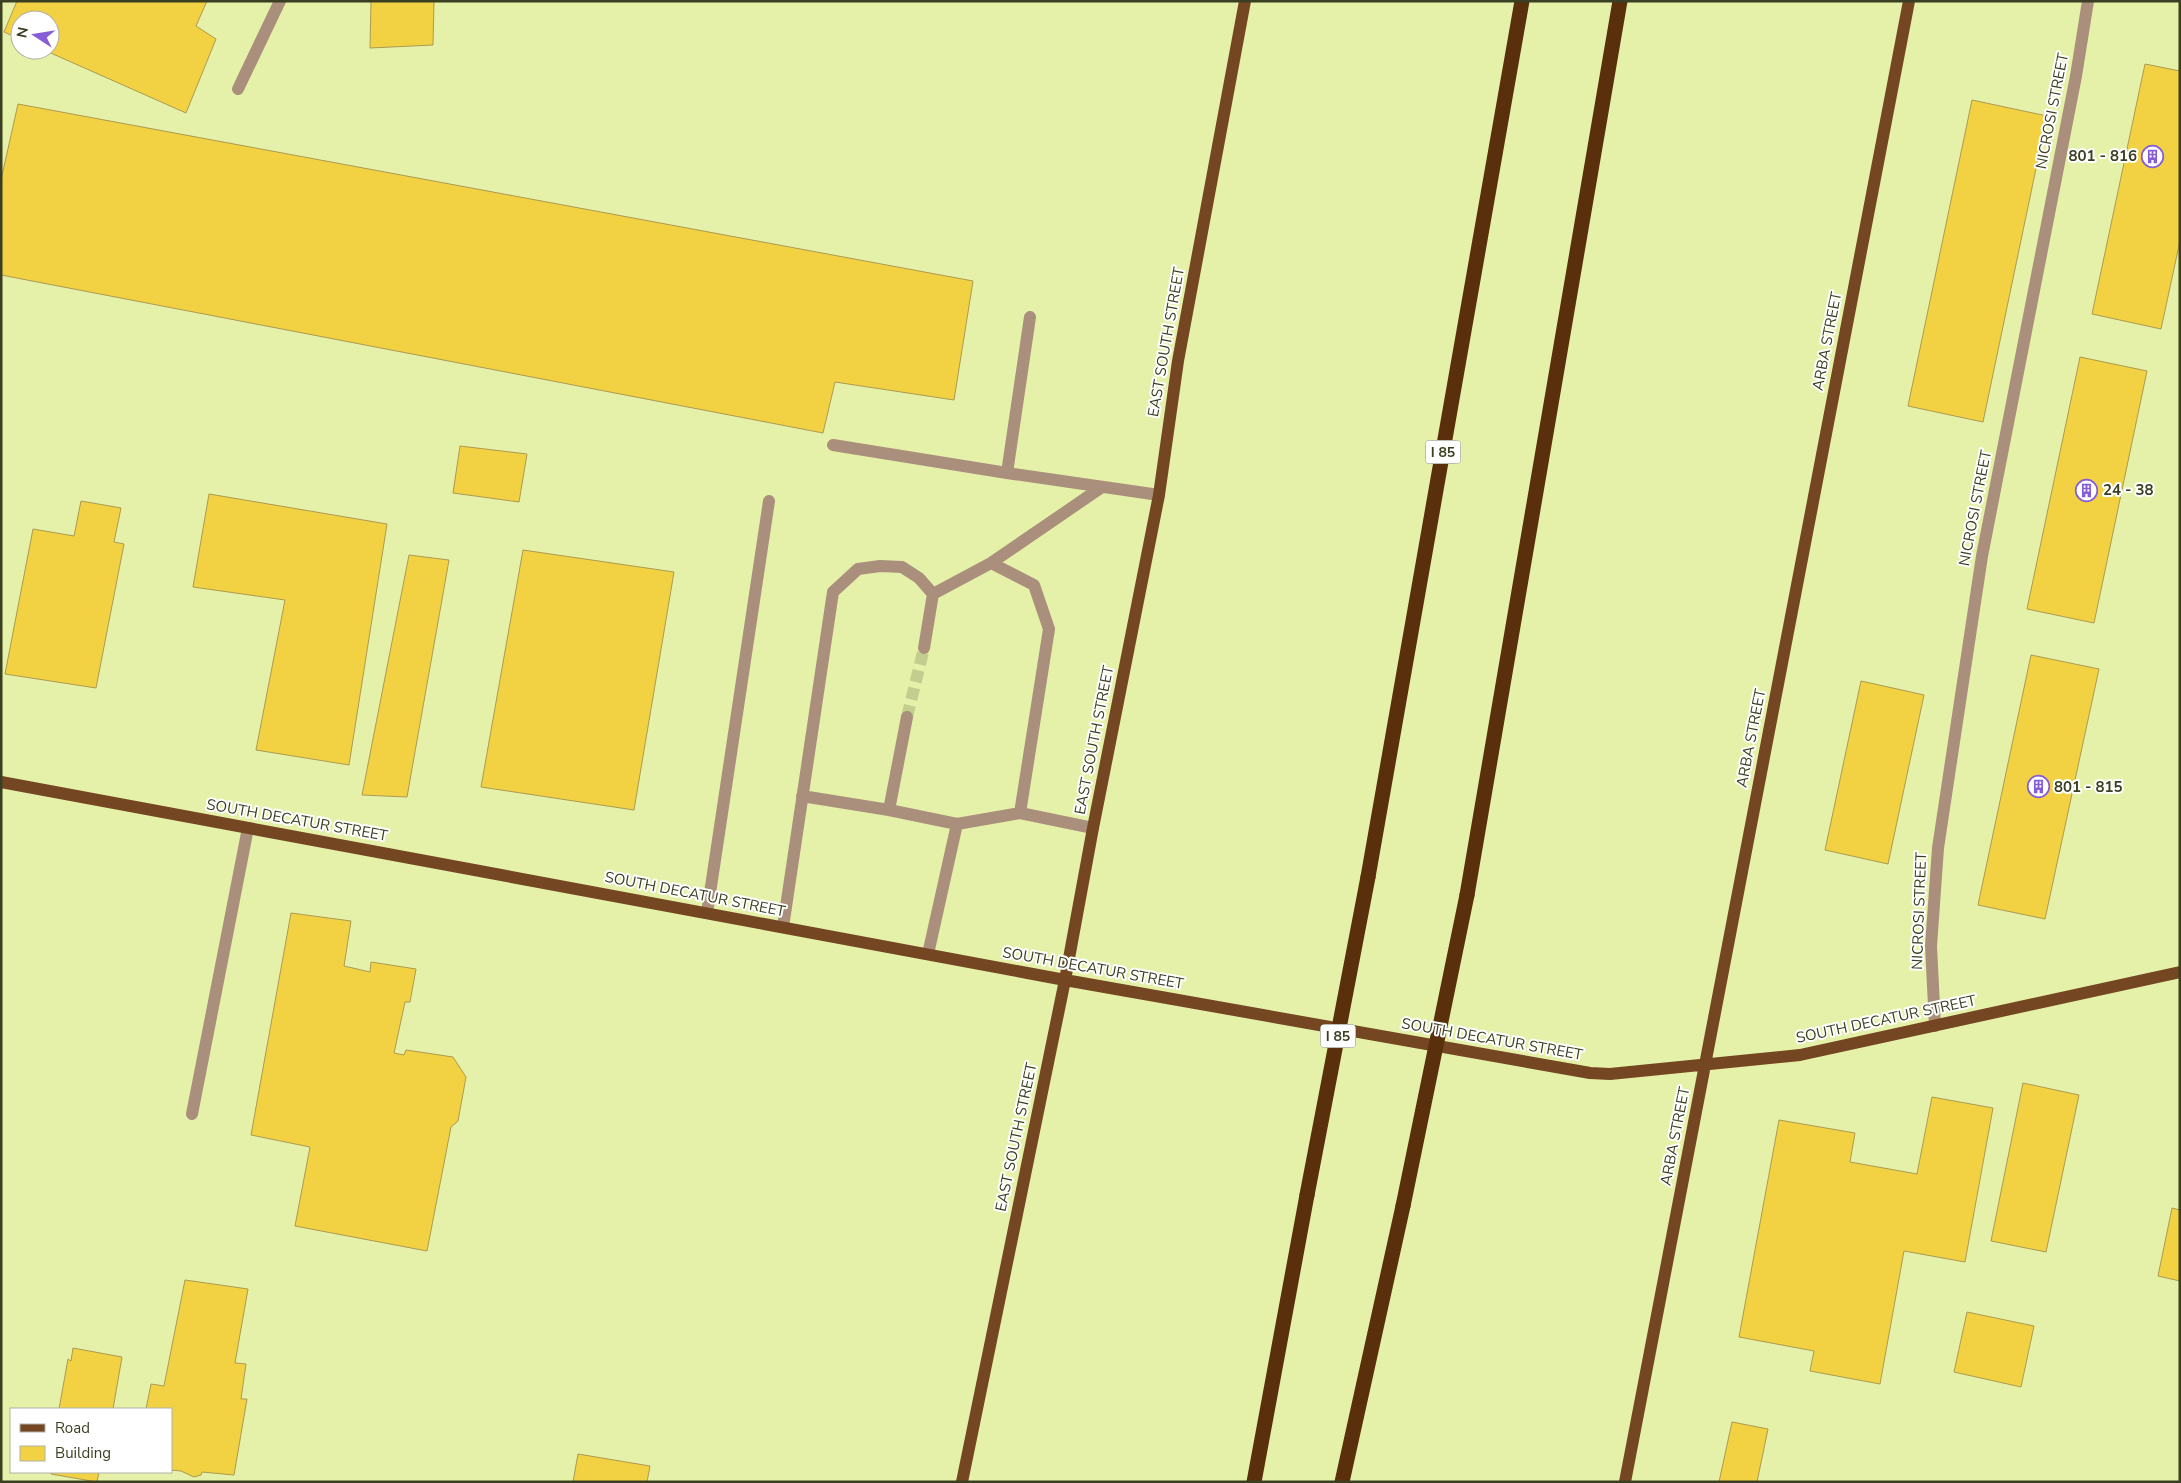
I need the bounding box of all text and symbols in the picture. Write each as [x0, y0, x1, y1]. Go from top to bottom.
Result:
north arrow [10, 10, 60, 60]
text: N [12, 25, 33, 40]
street label: NICROSI STREET [2031, 51, 2073, 171]
building icon: 801 - 816 [2141, 144, 2165, 168]
place label: 801 - 816 [2068, 146, 2137, 166]
street label: EAST SOUTH STREET [1143, 266, 1189, 418]
street label: ARBA STREET [1808, 290, 1846, 392]
road number: I 85 [1426, 441, 1460, 464]
street label: NICROSI STREET [1954, 448, 1996, 568]
building icon: 24 - 38 [2075, 478, 2099, 502]
place label: 24 - 38 [2103, 480, 2154, 500]
street label: EAST SOUTH STREET [1070, 664, 1118, 816]
street label: ARBA STREET [1732, 687, 1770, 789]
building icon: 801 - 815 [2026, 775, 2050, 799]
place label: 801 - 815 [2054, 777, 2123, 797]
street label: SOUTH DECATUR STREET [205, 794, 389, 846]
street label: NICROSI STREET [1907, 852, 1931, 970]
street label: SOUTH DECATUR STREET [603, 867, 787, 921]
street label: SOUTH DECATUR STREET [1001, 942, 1185, 994]
street label: SOUTH DECATUR STREET [1794, 990, 1978, 1048]
street label: SOUTH DECATUR STREET [1400, 1013, 1584, 1065]
road number: I 85 [1320, 1024, 1356, 1048]
street label: EAST SOUTH STREET [990, 1061, 1042, 1213]
street label: ARBA STREET [1656, 1085, 1694, 1187]
legend [10, 1408, 172, 1473]
text: Road [55, 1418, 90, 1438]
text: Building [55, 1443, 111, 1463]

